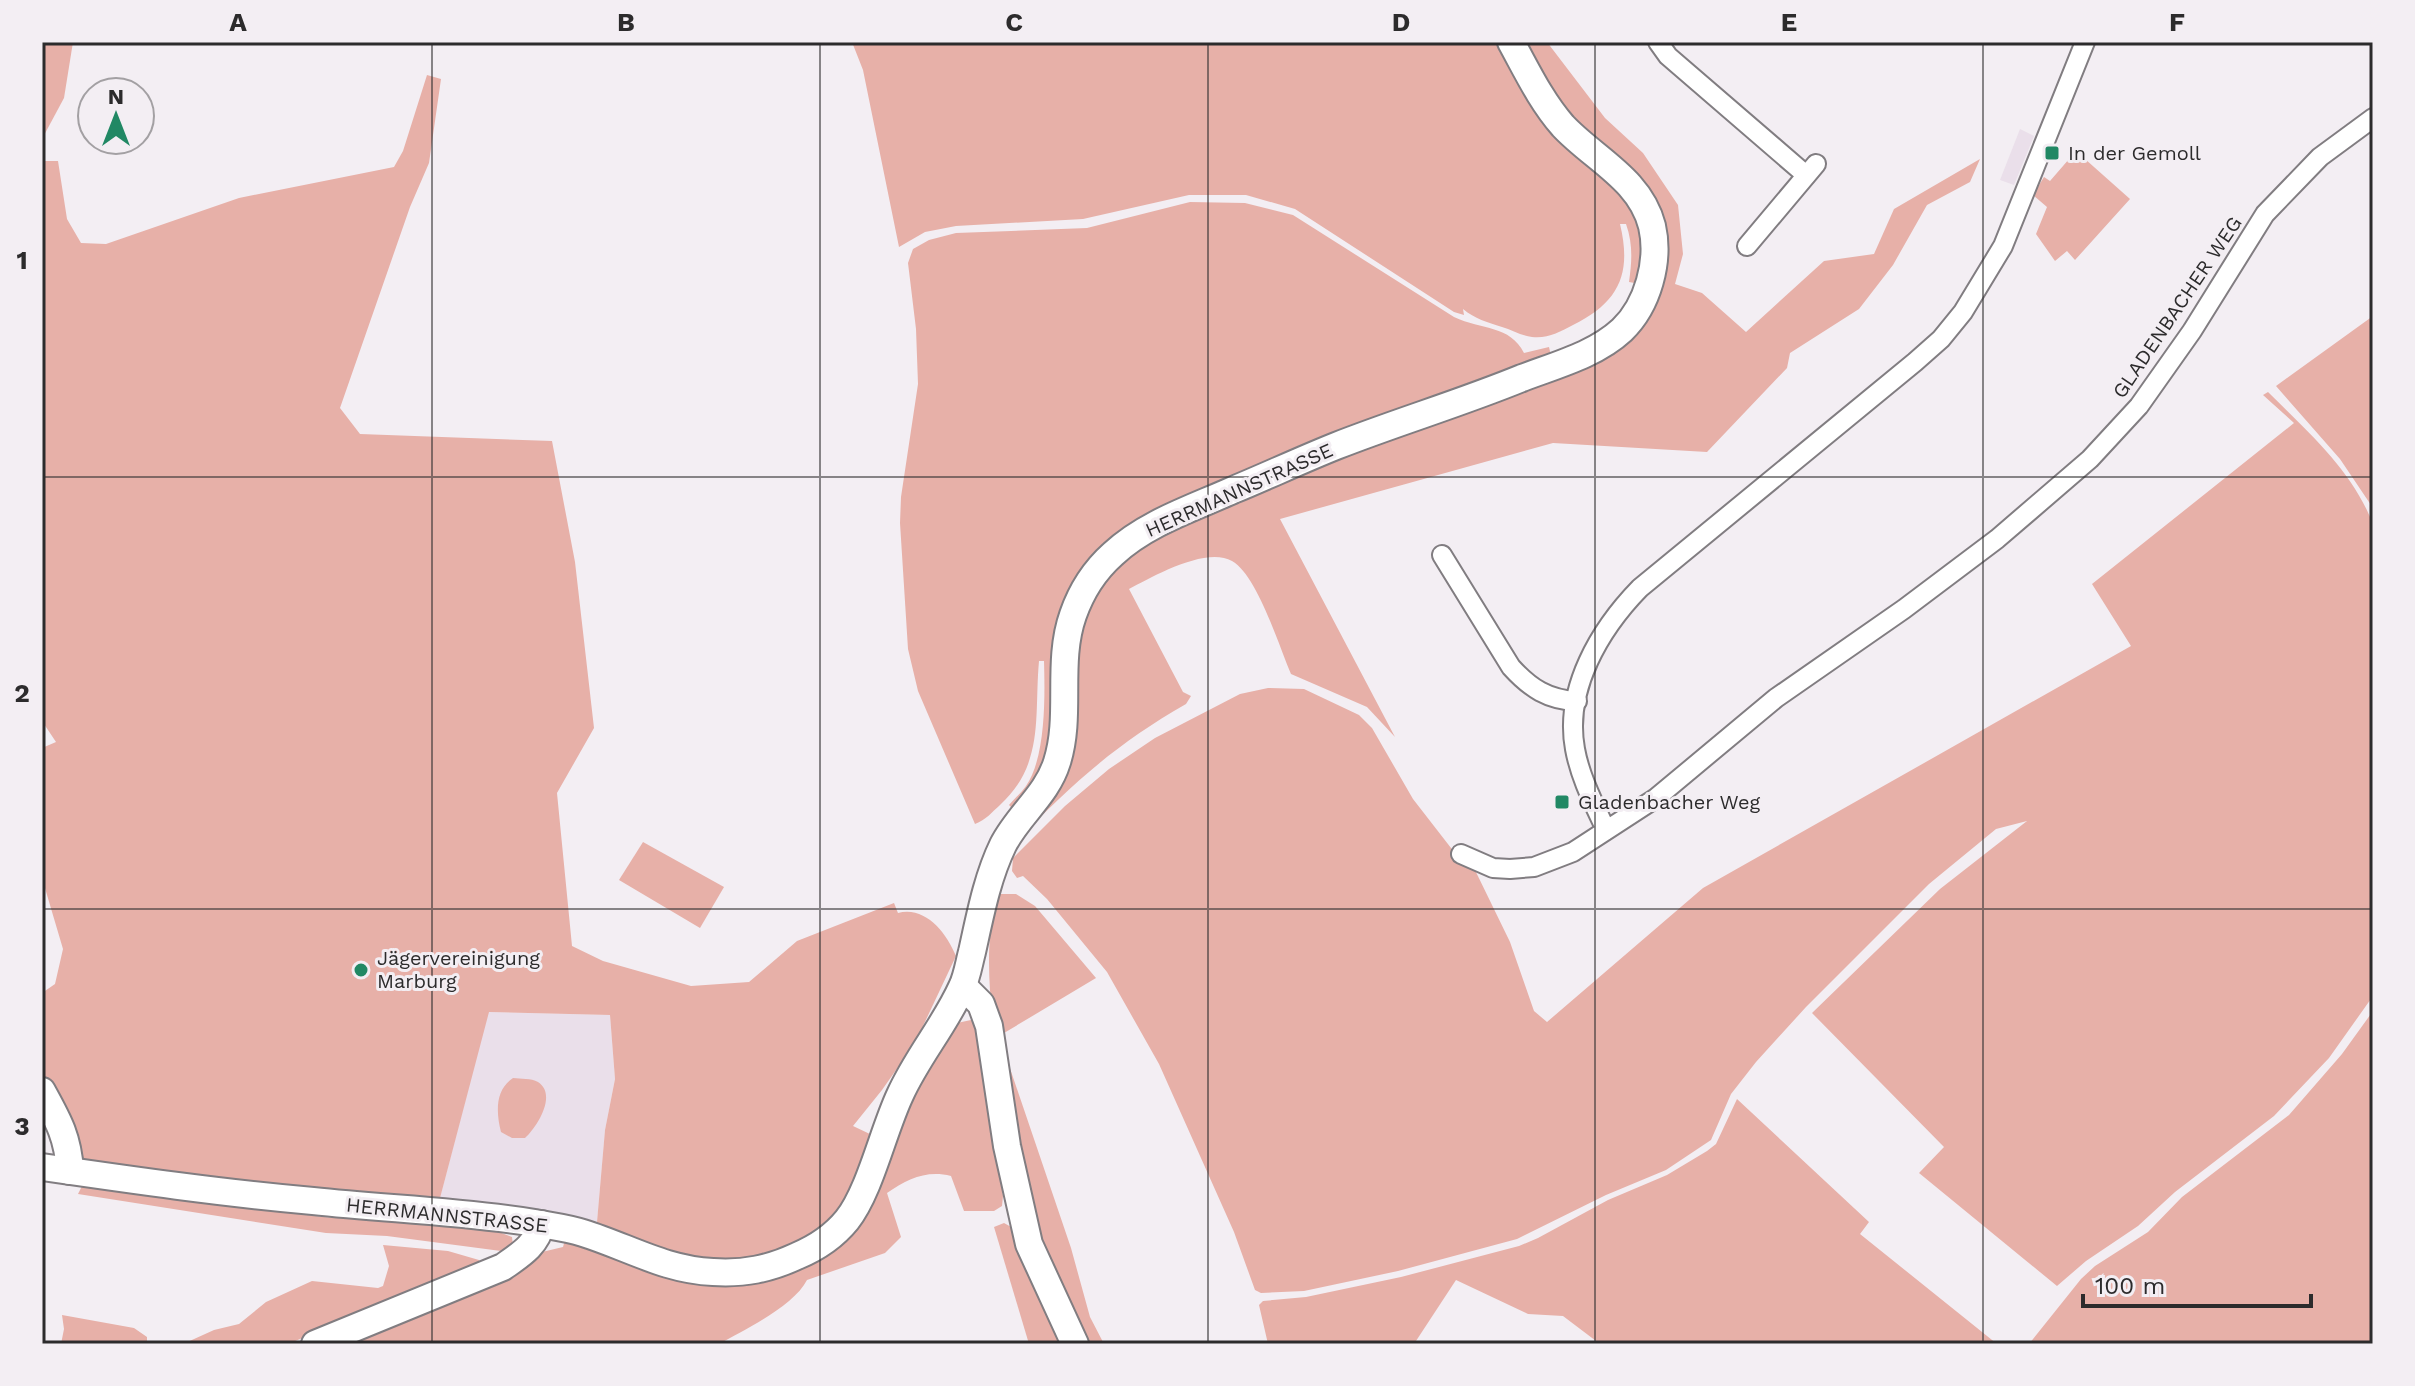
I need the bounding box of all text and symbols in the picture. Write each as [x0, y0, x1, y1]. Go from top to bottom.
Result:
text: A [229, 7, 247, 37]
text: B [617, 7, 635, 37]
text: C [1005, 7, 1023, 37]
text: D [1392, 7, 1410, 37]
text: E [1781, 7, 1797, 37]
text: F [2169, 7, 2185, 37]
north arrow [76, 76, 156, 156]
text: N [108, 84, 124, 109]
place label: In der Gemoll [2068, 141, 2201, 165]
marker: In der Gemoll [2043, 144, 2061, 162]
street label: GLADENBACHER WEG [2107, 212, 2247, 402]
text: 1 [16, 245, 28, 275]
street label: HERRMANNSTRASSE [1142, 438, 1336, 542]
text: 2 [14, 678, 30, 708]
place label: Gladenbacher Weg [1578, 790, 1760, 814]
marker: Gladenbacher Weg [1553, 793, 1571, 811]
place label: Jägervereinigung Marburg [377, 946, 540, 993]
marker: Jägervereinigung Marburg [352, 961, 370, 979]
text: 3 [14, 1111, 30, 1141]
street label: HERRMANNSTRASSE [345, 1192, 549, 1238]
scale bar [2083, 1258, 2311, 1308]
text: 100 m [2095, 1272, 2165, 1300]

